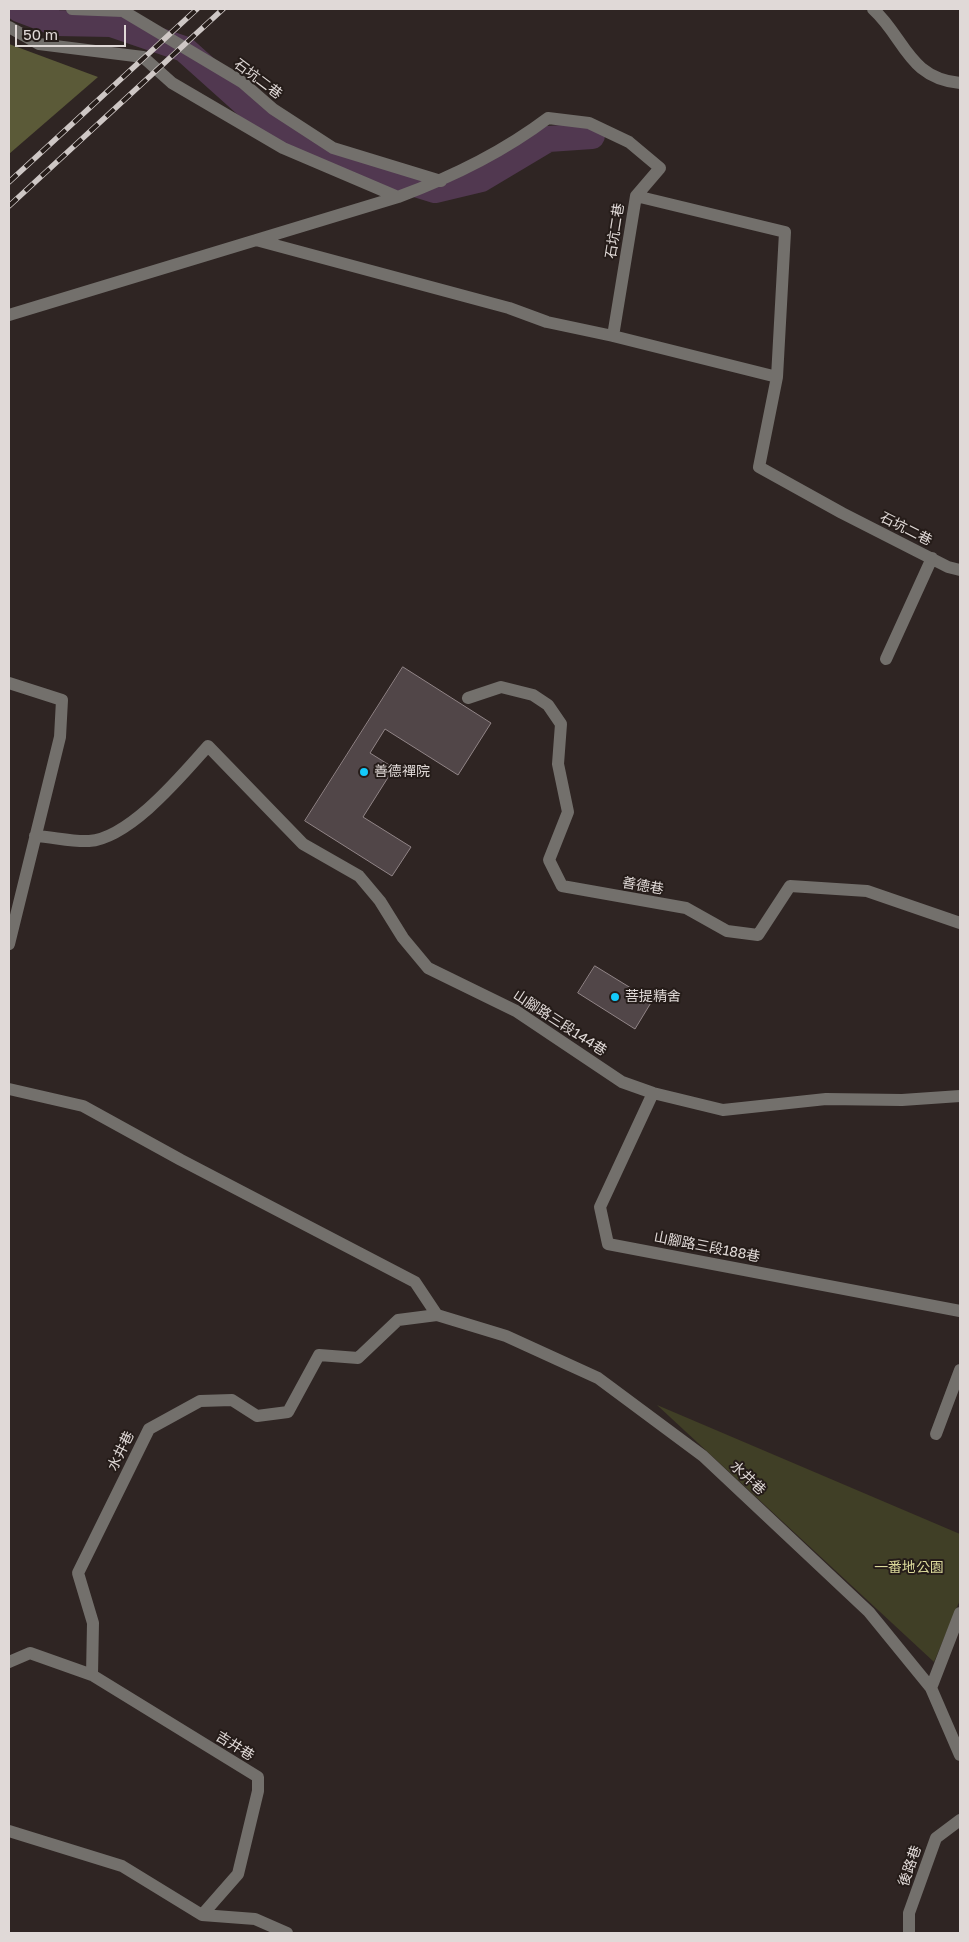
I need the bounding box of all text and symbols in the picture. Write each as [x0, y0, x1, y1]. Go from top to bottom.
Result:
scale bar [18, 15, 129, 47]
text: 50 m [23, 25, 58, 43]
street label: 石坑二巷 [231, 55, 285, 103]
street label: 石坑二巷 [602, 202, 628, 260]
street label: 石坑二巷 [877, 509, 935, 549]
place label: 善德禪院 [374, 764, 430, 780]
marker: 善德禪院 [358, 766, 370, 778]
street label: 善德巷 [621, 874, 665, 898]
street label: 山腳路三段144巷 [510, 987, 610, 1059]
place label: 菩提精舍 [625, 989, 681, 1005]
marker: 菩提精舍 [609, 991, 621, 1003]
street label: 山腳路三段188巷 [652, 1228, 762, 1266]
street label: 水井巷 [104, 1428, 138, 1474]
street label: 水井巷 [727, 1458, 769, 1498]
park label: 一番地公園 [874, 1560, 944, 1576]
street label: 吉井巷 [213, 1728, 257, 1764]
street label: 後路巷 [895, 1843, 925, 1889]

